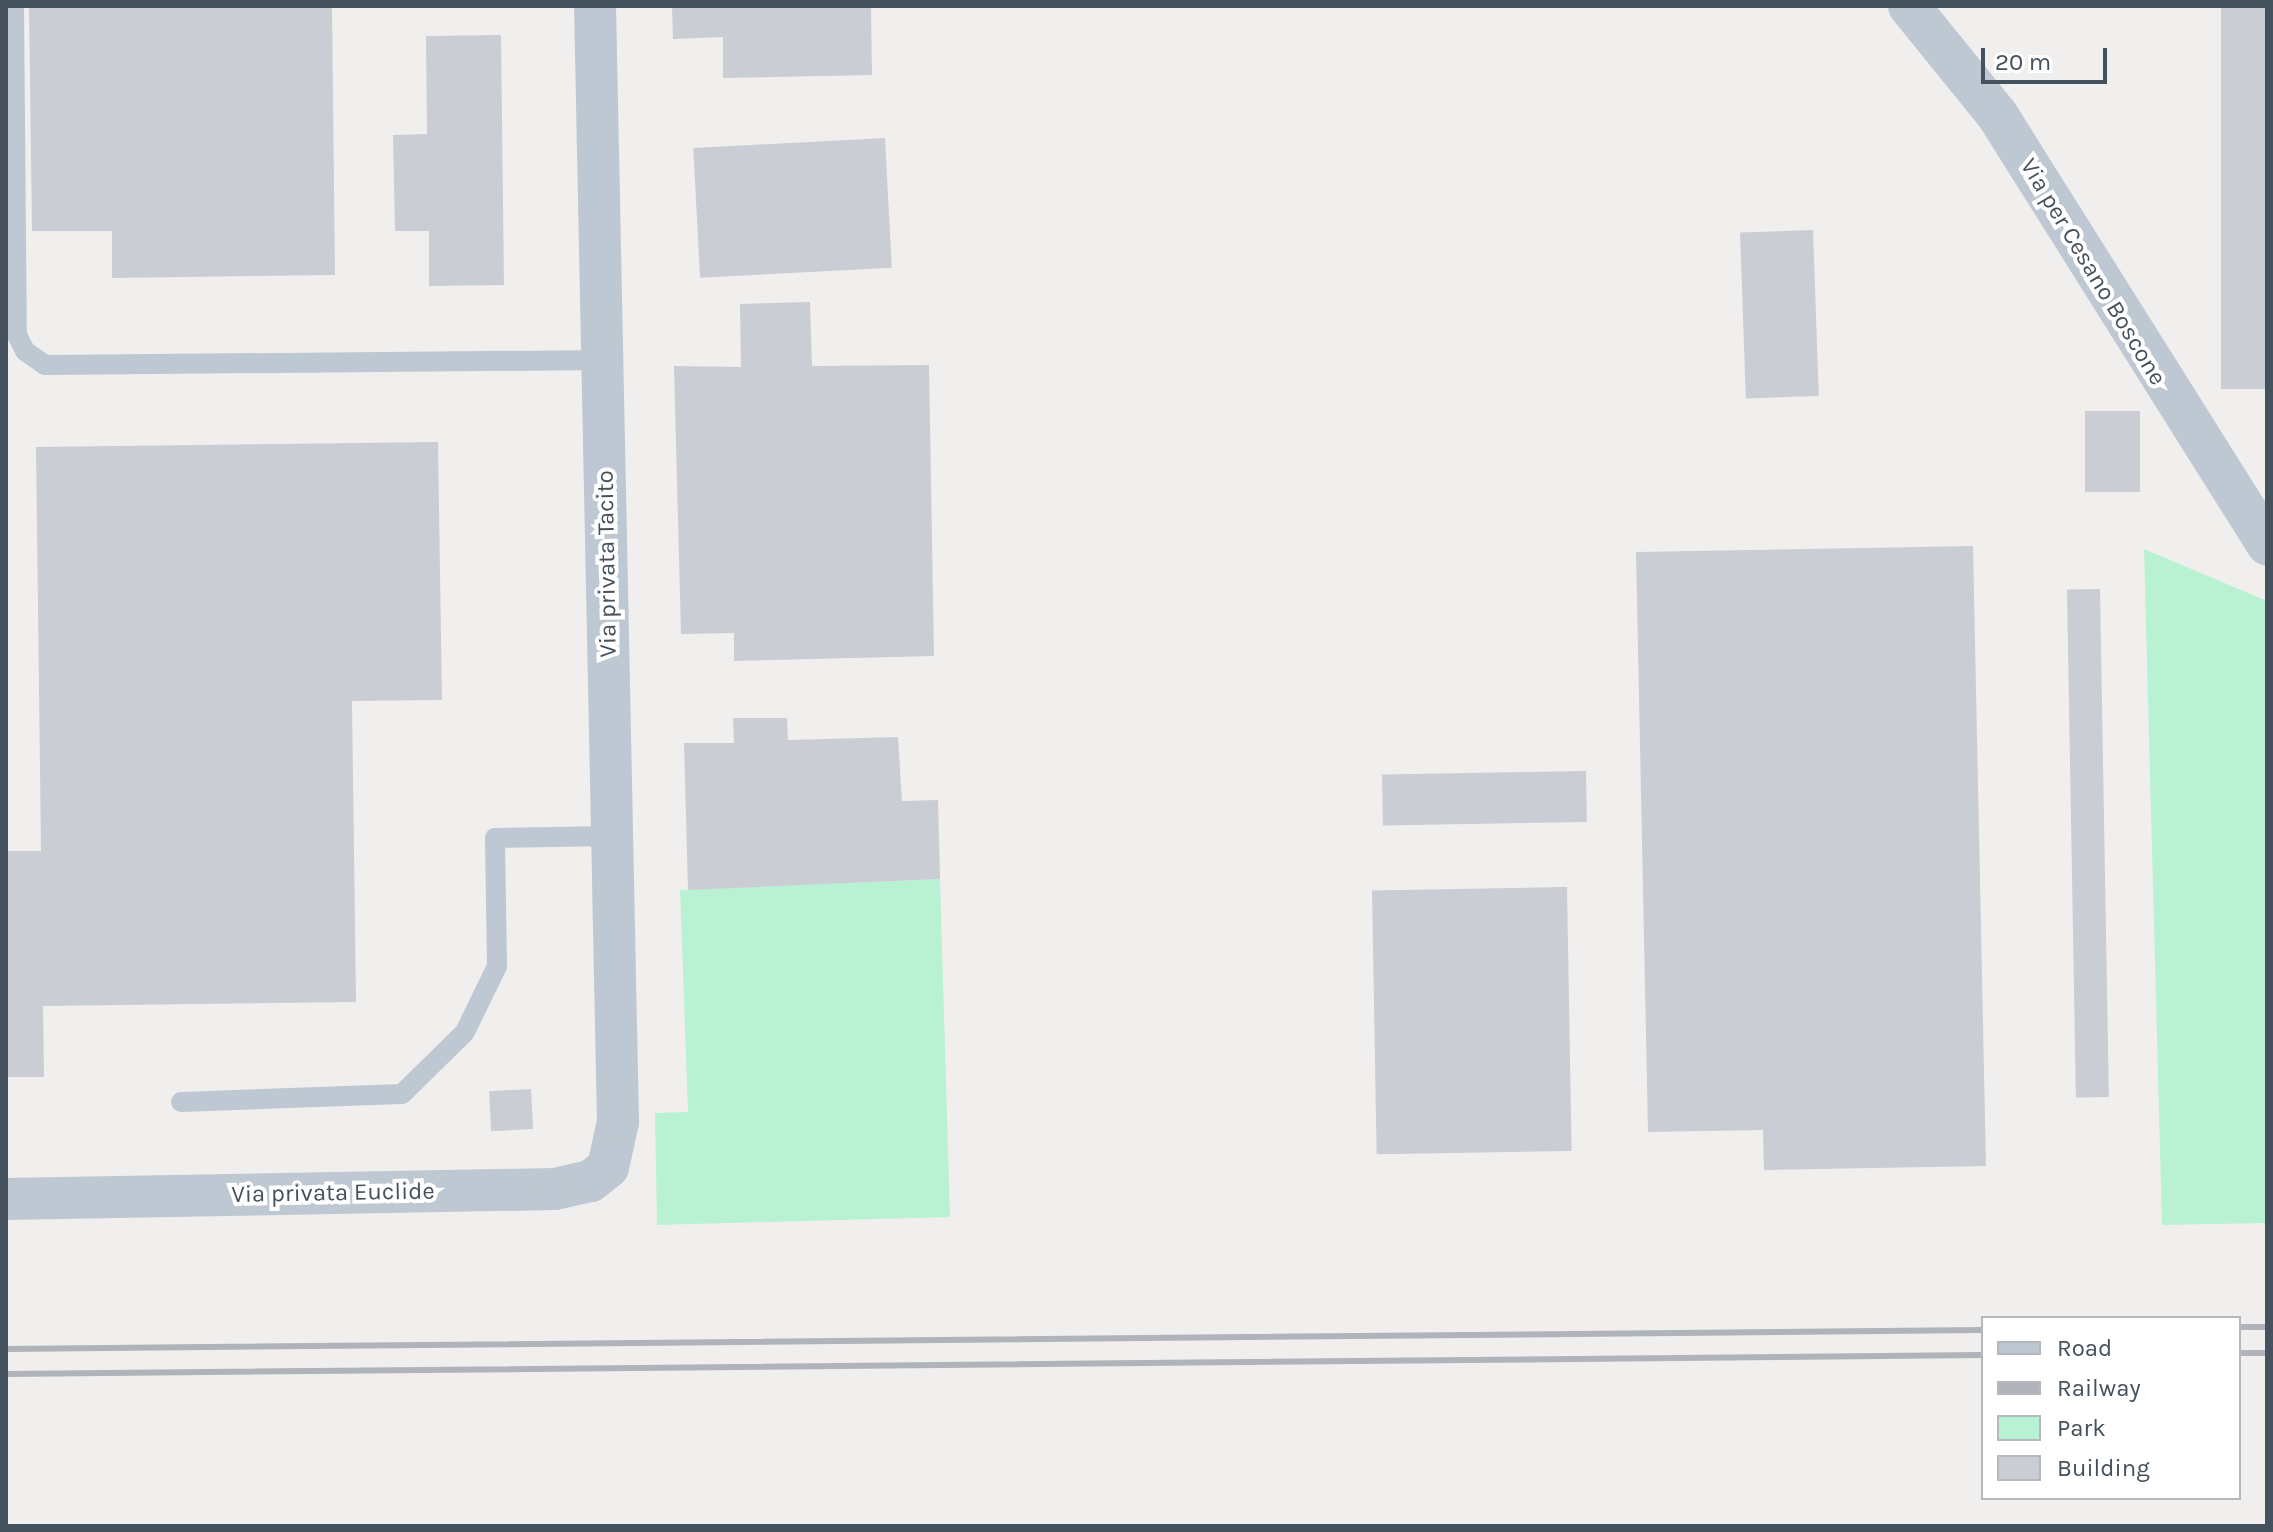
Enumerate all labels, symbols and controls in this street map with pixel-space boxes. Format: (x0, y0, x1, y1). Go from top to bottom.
scale bar (1985, 32, 2111, 82)
text: 20 m (1995, 48, 2051, 76)
street label: Via per Cesano Boscone (2014, 153, 2172, 391)
street label: Via privata Tacito (591, 470, 623, 658)
street label: Via privata Euclide (231, 1177, 435, 1209)
legend (1981, 1316, 2241, 1500)
text: Road (2057, 1334, 2112, 1362)
text: Railway (2057, 1374, 2141, 1402)
text: Park (2057, 1414, 2106, 1442)
text: Building (2057, 1454, 2150, 1482)

